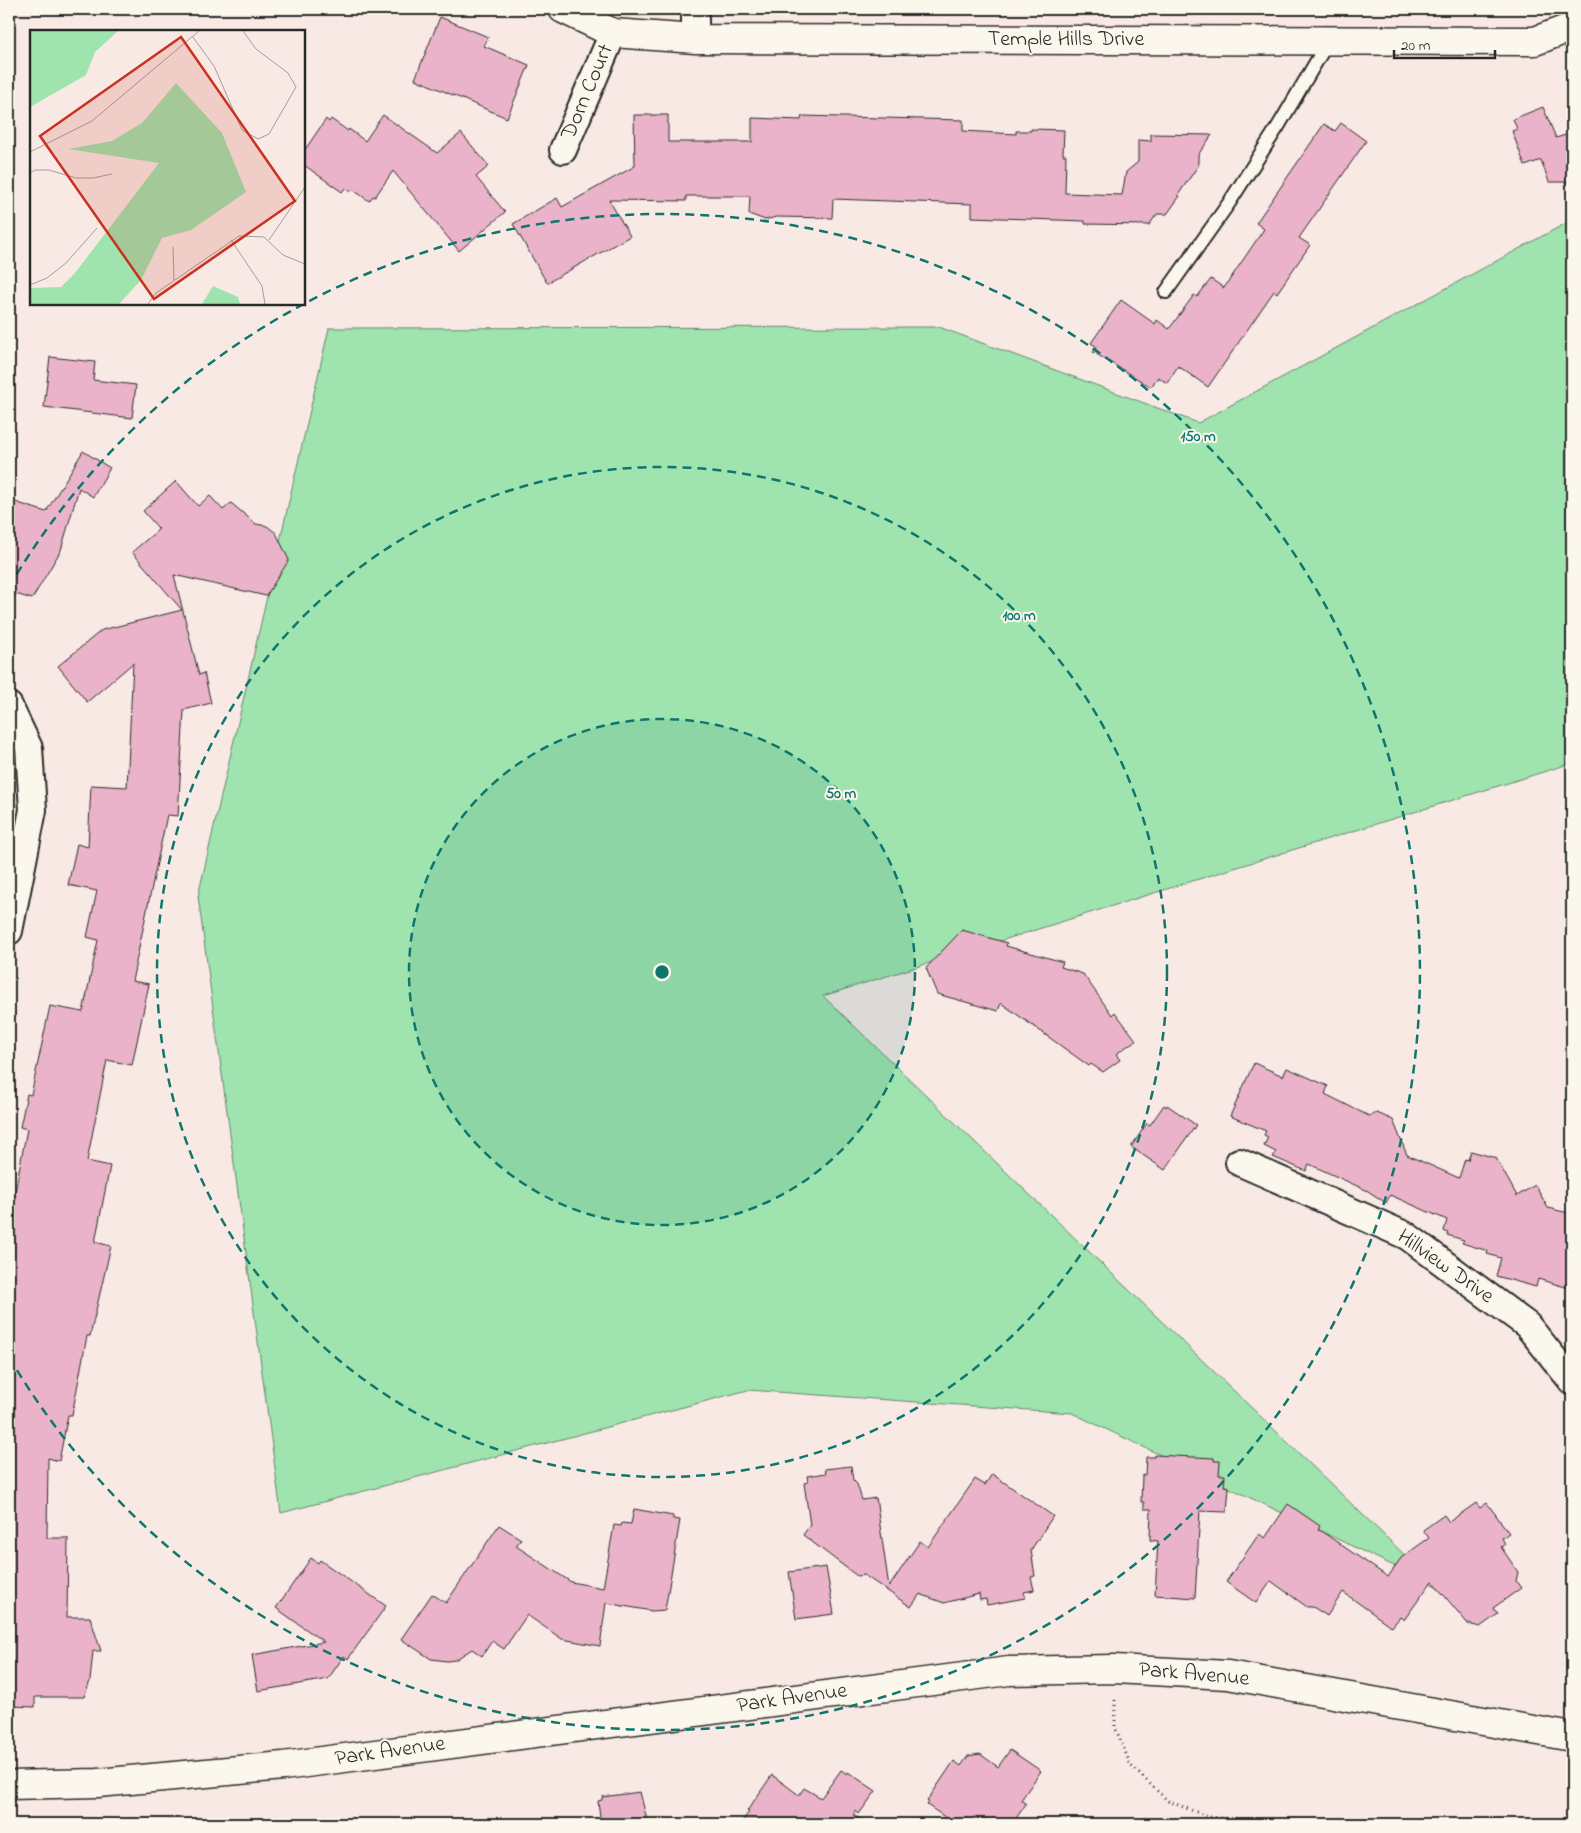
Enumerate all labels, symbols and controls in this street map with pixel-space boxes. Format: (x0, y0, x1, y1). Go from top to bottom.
street label: Temple Hills Drive (988, 24, 1144, 56)
scale bar (1394, 28, 1495, 60)
inset map (30, 30, 305, 305)
text: 20 m (1401, 35, 1431, 57)
street label: Dorn Court (553, 39, 623, 146)
text: 150 m (1180, 426, 1216, 448)
text: 100 m (1002, 605, 1036, 627)
text: 50 m (826, 783, 857, 805)
centre of rings (653, 963, 671, 981)
street label: Hillview Drive (1390, 1222, 1500, 1312)
street label: Park Avenue (1137, 1654, 1251, 1696)
street label: Park Avenue (735, 1675, 849, 1723)
street label: Park Avenue (333, 1728, 447, 1776)

